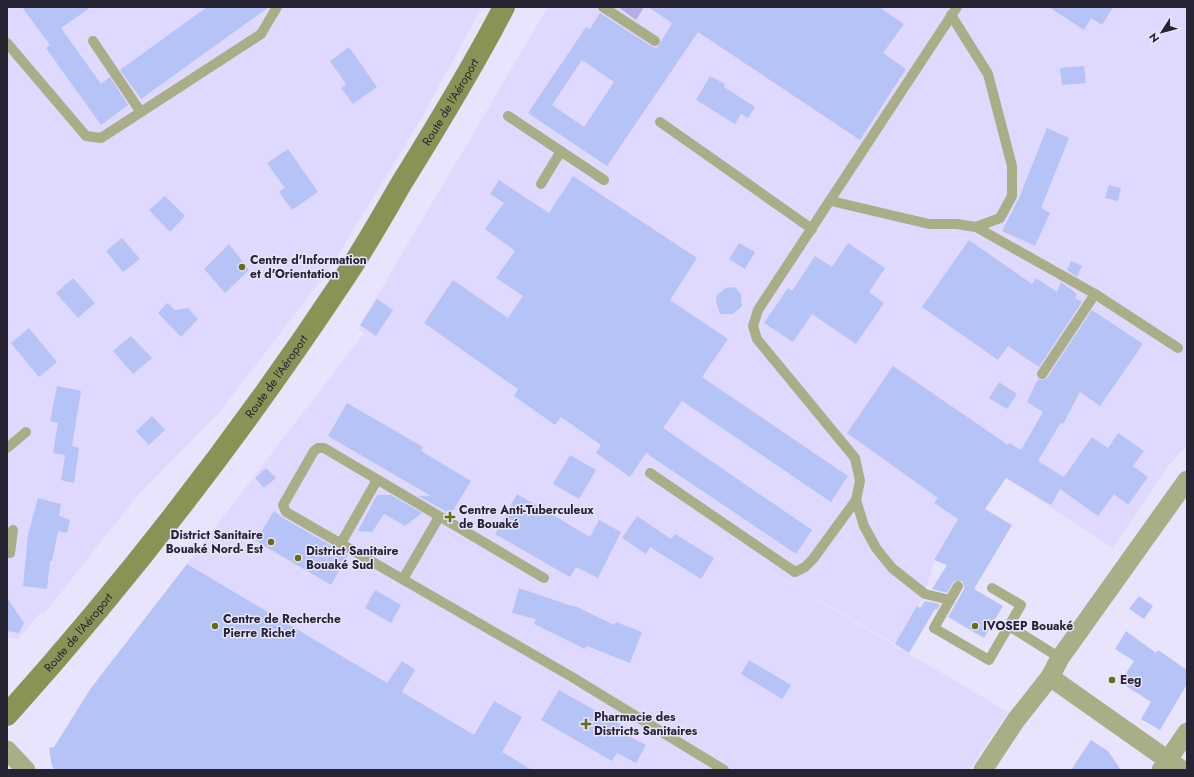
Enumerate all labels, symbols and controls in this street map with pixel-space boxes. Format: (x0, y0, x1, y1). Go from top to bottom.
north arrow (1142, 12, 1182, 52)
text: N (1145, 30, 1163, 46)
street label: Route de l'Aéroport (418, 55, 483, 149)
place label: Centre d'Information et d'Orientation (250, 251, 367, 283)
marker: Centre d'Information et d'Orientation (237, 262, 247, 272)
street label: Route de l'Aéroport (241, 331, 312, 422)
place label: Centre Anti-Tuberculeux de Bouaké (459, 501, 594, 533)
marker: Centre Anti-Tuberculeux de Bouaké (444, 511, 456, 523)
place label: District Sanitaire Bouaké Nord- Est (166, 526, 263, 558)
marker: District Sanitaire Bouaké Nord- Est (266, 537, 276, 547)
place label: District Sanitaire Bouaké Sud (306, 542, 399, 574)
marker: District Sanitaire Bouaké Sud (293, 553, 303, 563)
street label: Route de l'Aéroport (40, 589, 117, 676)
place label: Centre de Recherche Pierre Richet (223, 610, 341, 642)
place label: IVOSEP Bouaké (983, 617, 1073, 635)
marker: Centre de Recherche Pierre Richet (210, 621, 220, 631)
marker: IVOSEP Bouaké (970, 621, 980, 631)
place label: Eeg (1120, 671, 1141, 689)
marker: Eeg (1107, 675, 1117, 685)
place label: Pharmacie des Districts Sanitaires (594, 708, 698, 740)
marker: Pharmacie des Districts Sanitaires (581, 719, 591, 729)

